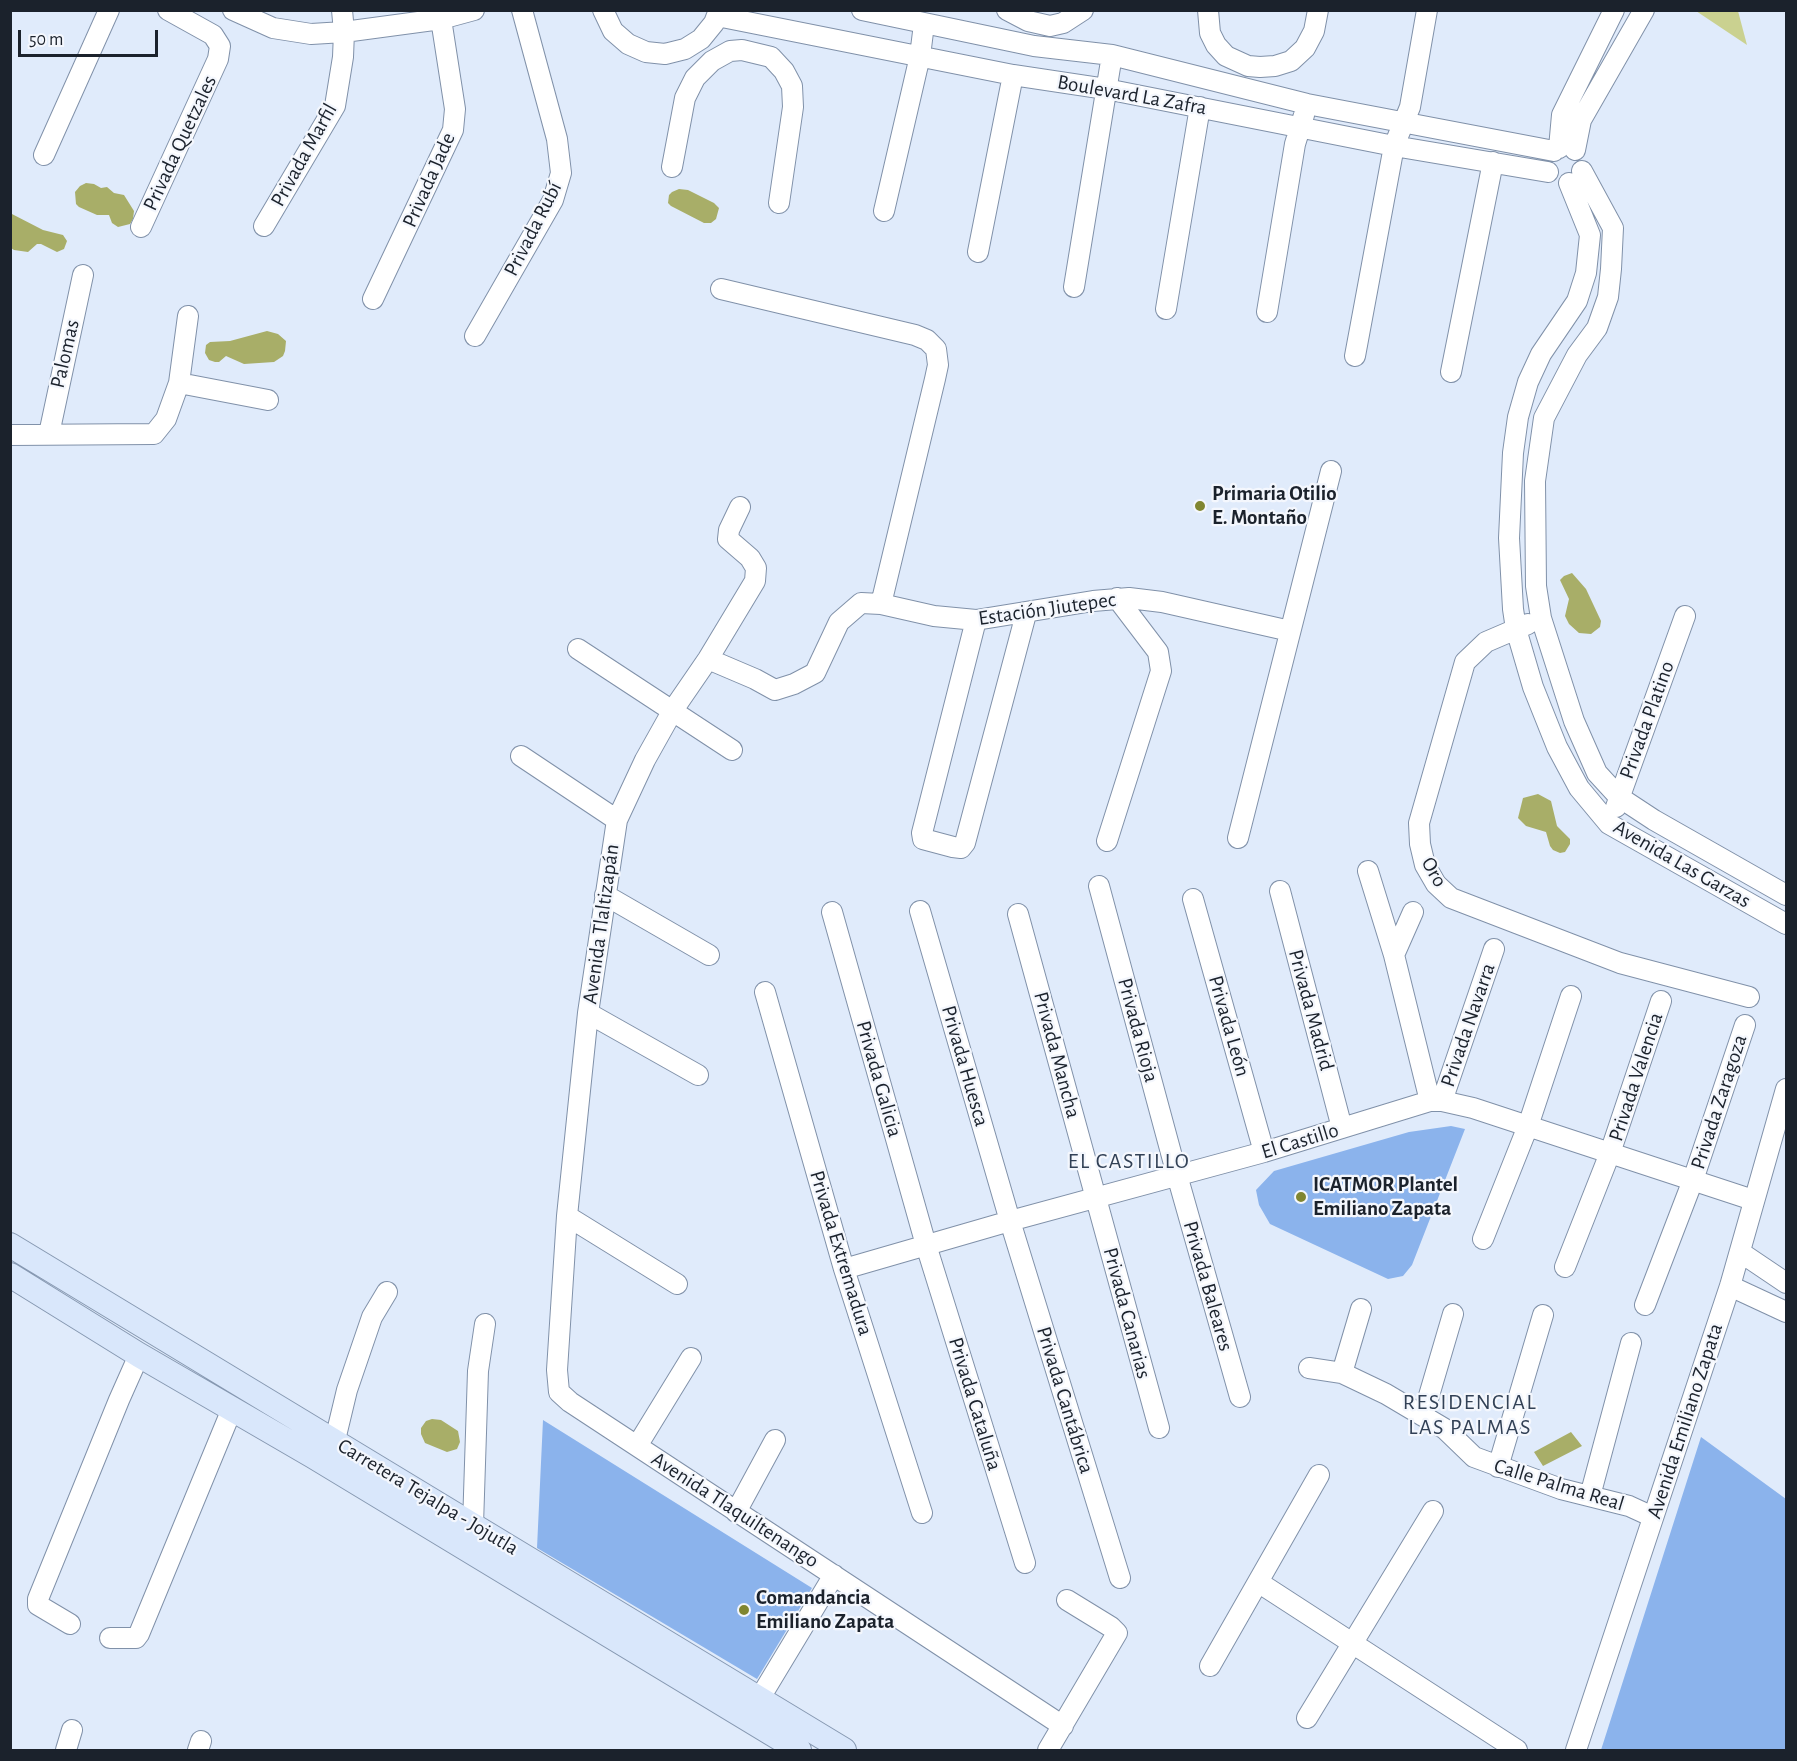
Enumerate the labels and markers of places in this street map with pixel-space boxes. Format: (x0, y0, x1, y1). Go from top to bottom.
place label: Primaria Otilio E. Montaño (1212, 481, 1337, 531)
marker: Primaria Otilio E. Montaño (1193, 499, 1207, 513)
place label: ICATMOR Plantel Emiliano Zapata (1313, 1172, 1458, 1222)
marker: ICATMOR Plantel Emiliano Zapata (1294, 1190, 1308, 1204)
place label: Comandancia Emiliano Zapata (756, 1585, 894, 1635)
marker: Comandancia Emiliano Zapata (737, 1603, 751, 1617)

